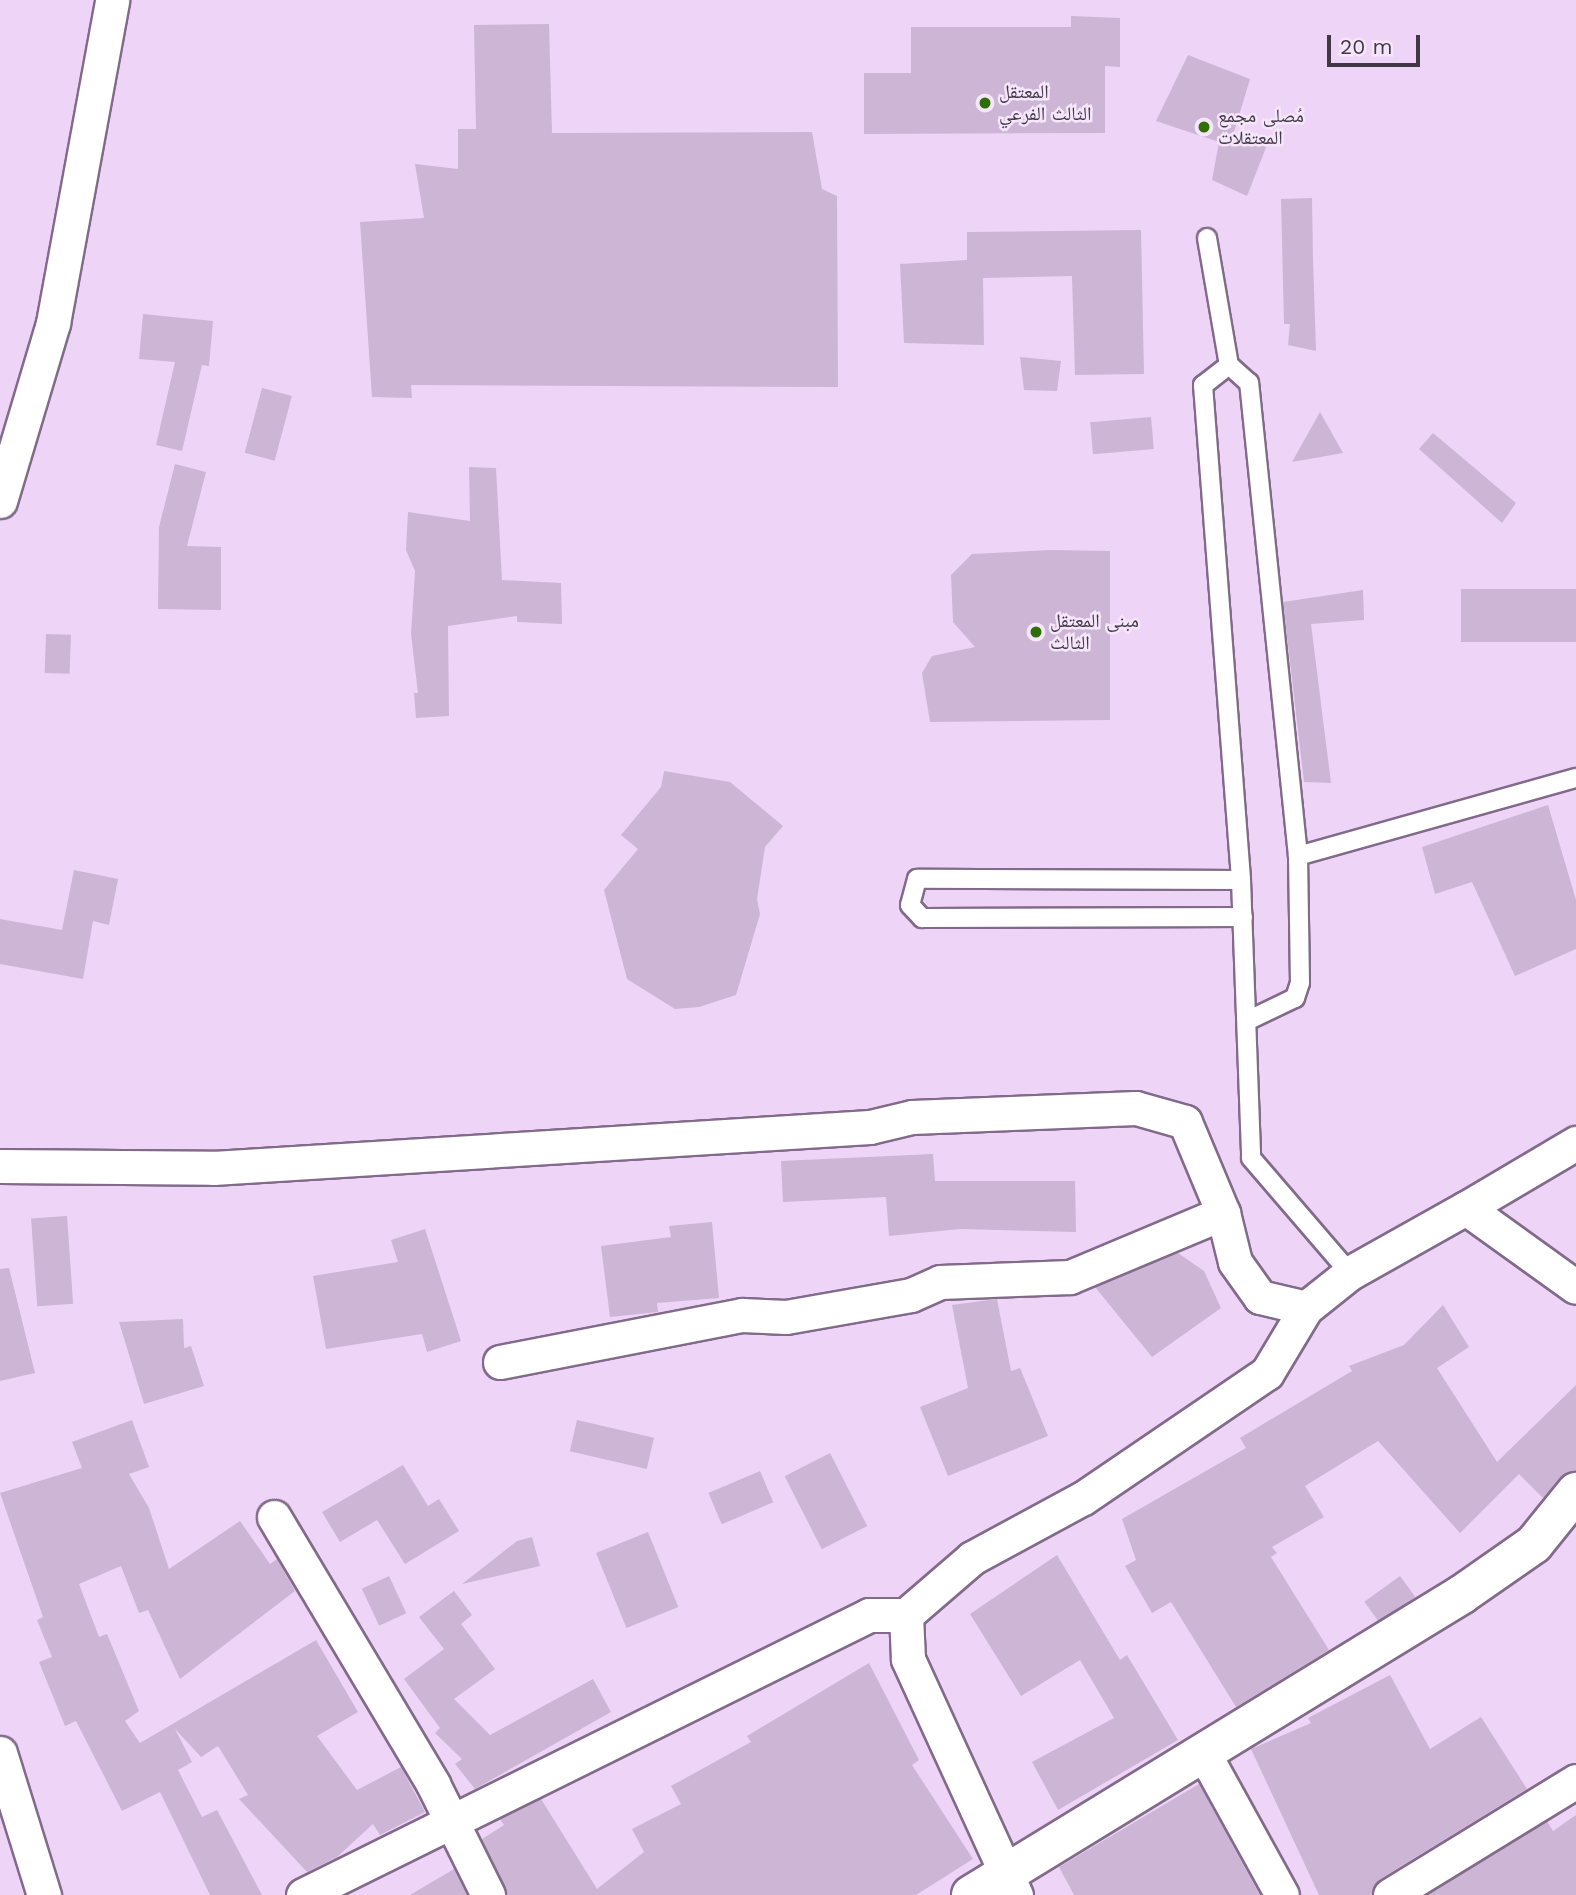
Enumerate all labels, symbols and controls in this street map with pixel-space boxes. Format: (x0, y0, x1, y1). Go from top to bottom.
scale bar (1331, 21, 1424, 65)
text: 20 m (1340, 34, 1392, 59)
place label: المعتقل الثالث الفرعي (999, 81, 1091, 125)
marker: المعتقل الثالث الفرعي (977, 95, 993, 111)
place label: مُصلى مجمع المعتقلات (1218, 105, 1304, 149)
marker: مُصلى مجمع المعتقلات (1196, 119, 1212, 135)
place label: مبنى المعتقل الثالث (1050, 610, 1139, 654)
marker: مبنى المعتقل الثالث (1028, 624, 1044, 640)

